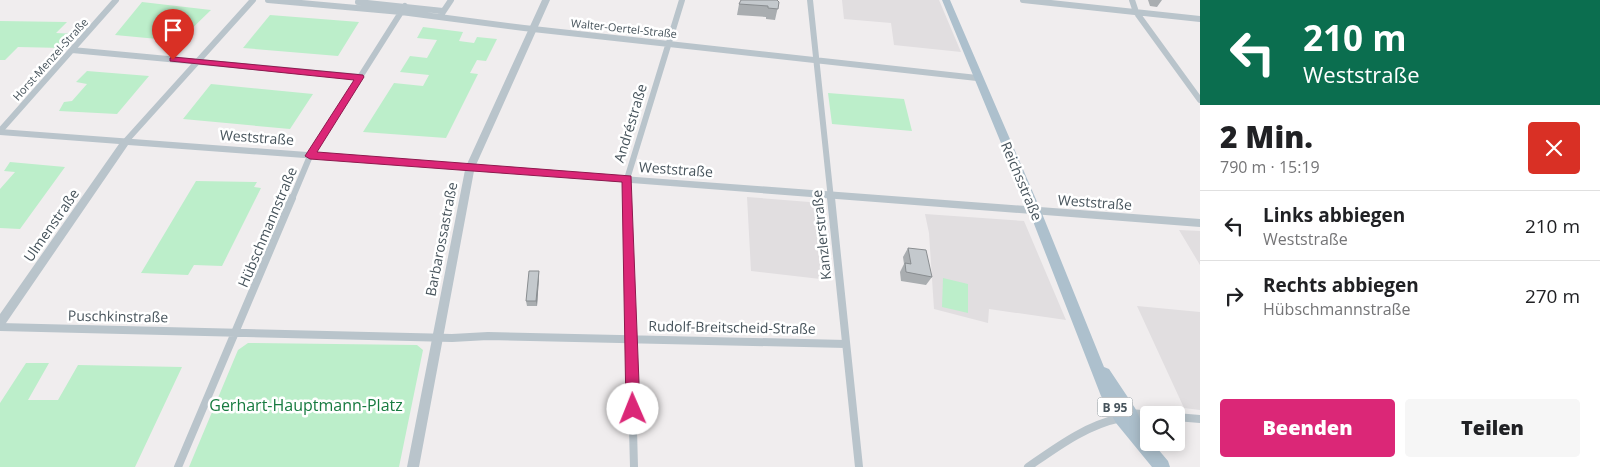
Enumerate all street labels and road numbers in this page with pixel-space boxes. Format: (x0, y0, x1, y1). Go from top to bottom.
street label: Horst-Menzel-Straße (9, 15, 91, 103)
street label: Walter-Oertel-Straße (570, 15, 678, 41)
street label: Andréstraße (609, 81, 651, 165)
street label: Weststraße (219, 125, 295, 149)
street label: Reichsstraße (997, 139, 1047, 223)
street label: Weststraße (638, 157, 714, 181)
street label: Hübschmannstraße (233, 164, 301, 290)
street label: Barbarossastraße (421, 180, 461, 298)
street label: Ulmenstraße (19, 185, 83, 265)
street label: Kanzlerstraße (807, 189, 835, 281)
street label: Weststraße (1057, 190, 1133, 214)
street label: Puschkinstraße (68, 306, 168, 326)
street label: Rudolf-Breitscheid-Straße (648, 316, 816, 338)
road number: B 95 (1098, 398, 1132, 417)

